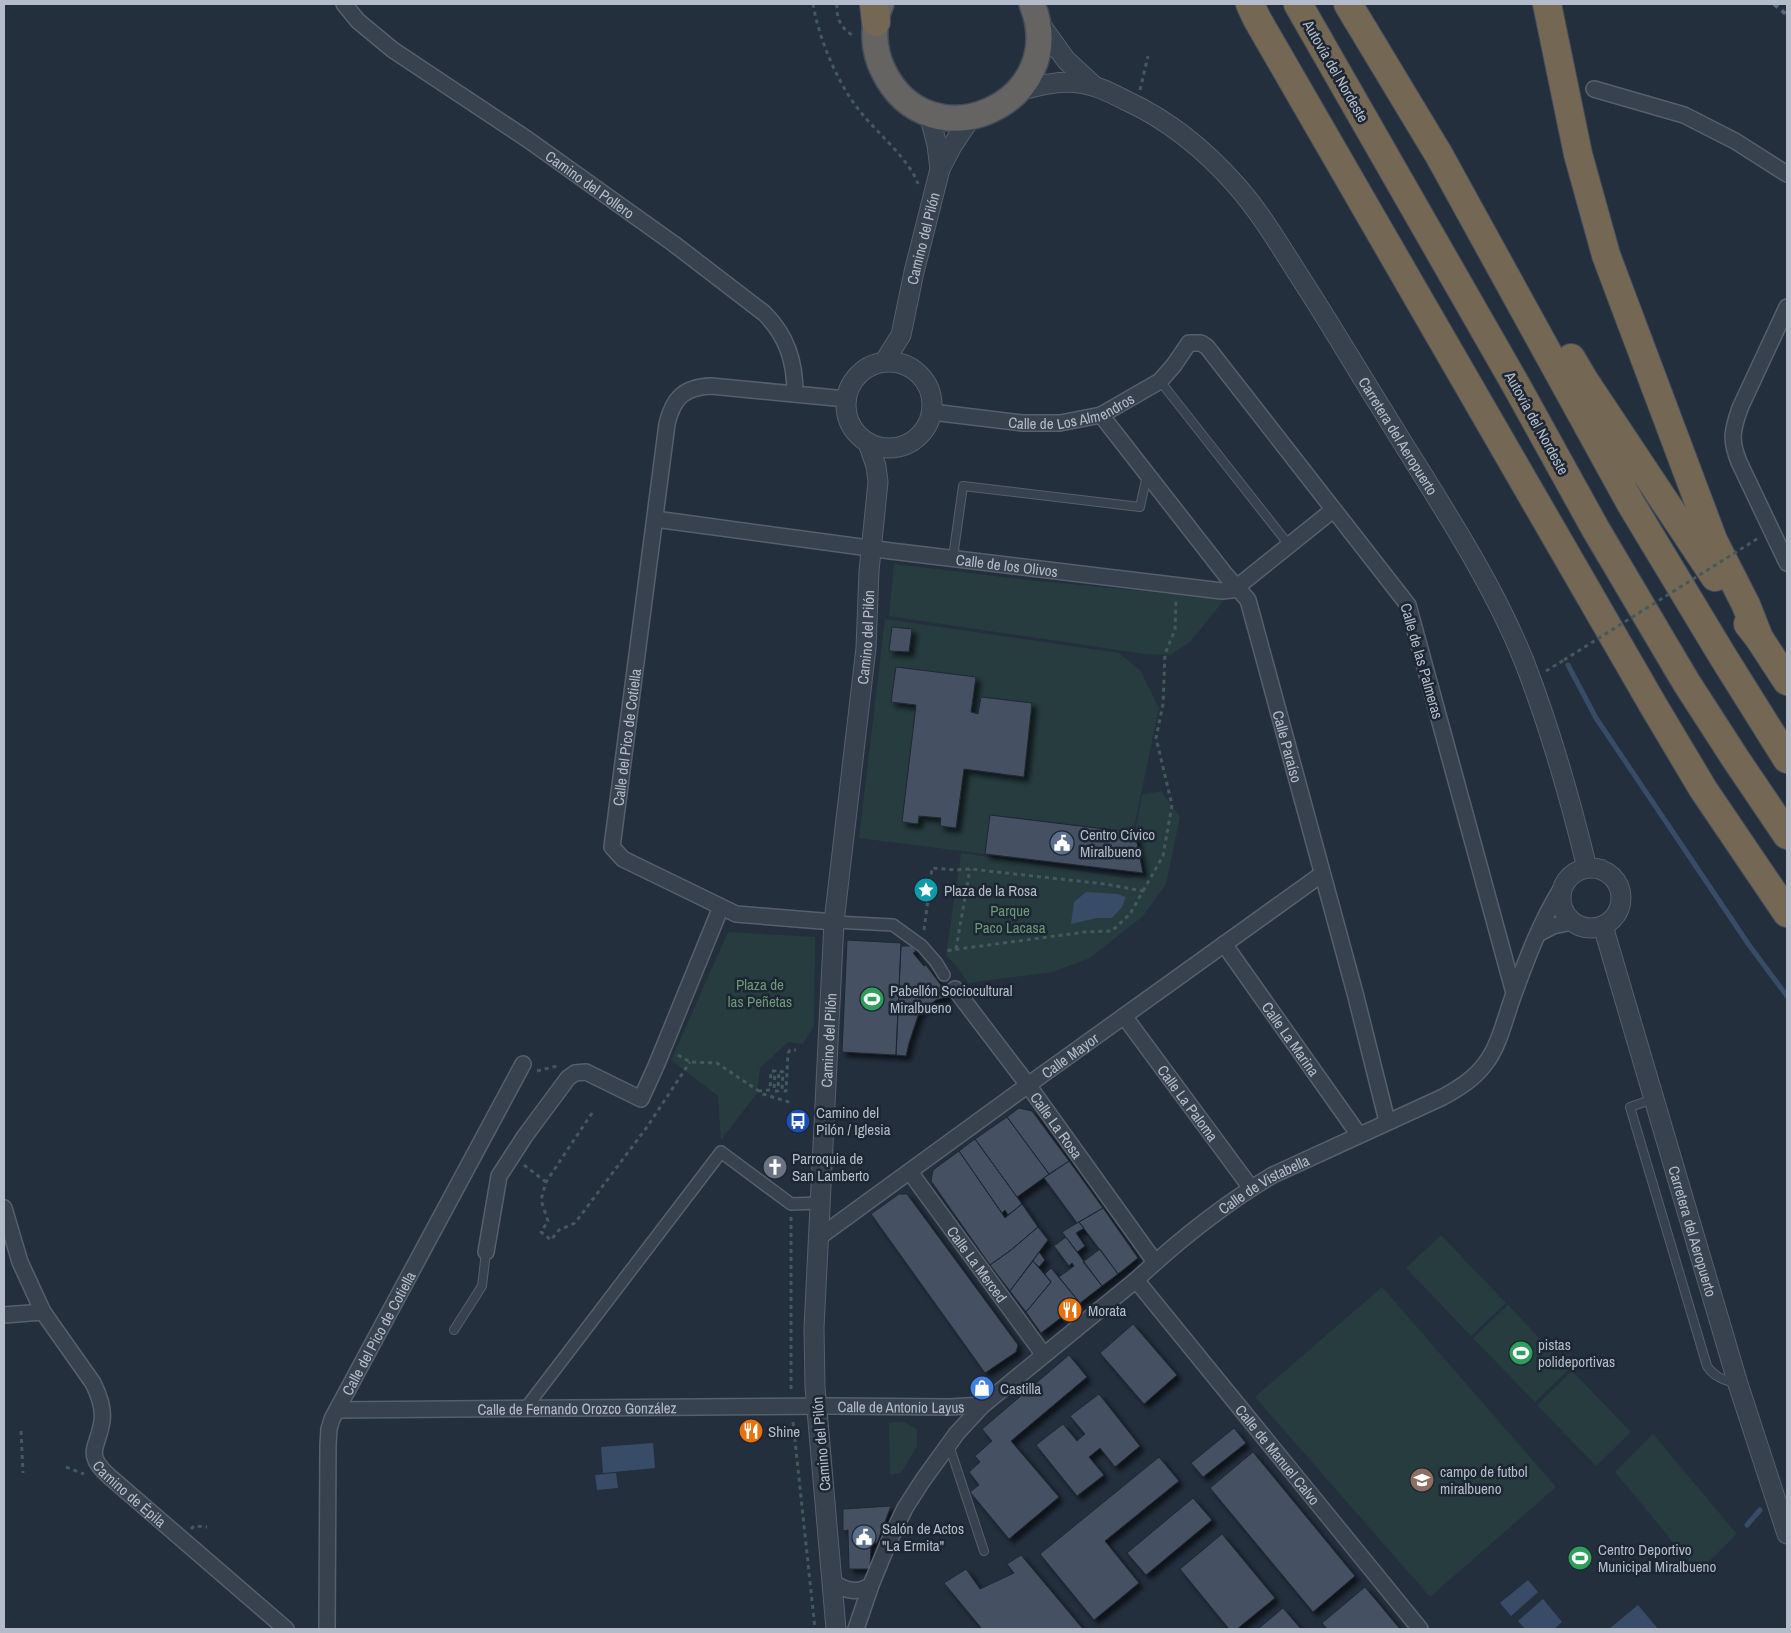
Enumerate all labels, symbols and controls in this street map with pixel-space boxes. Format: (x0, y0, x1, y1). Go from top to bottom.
street label: Autovía del Nordeste (1298, 15, 1374, 126)
street label: Camino del Pollero (541, 145, 639, 223)
street label: Camino del Pilón (901, 190, 944, 286)
street label: Autovía del Nordeste (1499, 367, 1574, 478)
street label: Carretera del Aeropuerto (1354, 373, 1443, 499)
street label: Calle de Los Almendros (1007, 388, 1138, 434)
street label: Calle de los Olivos (955, 548, 1059, 582)
street label: Camino del Pilón (851, 590, 879, 685)
street label: Calle de las Palmeras (1395, 601, 1449, 721)
street label: Calle del Pico de Cotiella (607, 667, 646, 807)
street label: Calle Paraíso (1268, 708, 1308, 785)
place label: Centro Cívico Miralbueno (1080, 824, 1155, 862)
public building icon: Centro Cívico Miralbueno (1049, 830, 1075, 856)
place icon: Plaza de la Rosa (913, 877, 939, 903)
place label: Plaza de la Rosa (944, 880, 1037, 901)
park label: Parque Paco Lacasa (974, 900, 1046, 938)
park label: Plaza de las Peñetas (728, 974, 792, 1012)
place label: Pabellón Sociocultural Miralbueno (890, 980, 1012, 1018)
sports icon: Pabellón Sociocultural Miralbueno (859, 986, 885, 1012)
street label: Camino del Pilón (815, 993, 841, 1088)
street label: Calle La Marina (1257, 997, 1325, 1080)
street label: Calle Mayor (1037, 1027, 1102, 1083)
street label: Calle La Paloma (1153, 1060, 1224, 1146)
street label: Calle La Rosa (1026, 1088, 1088, 1163)
place label: Camino del Pilón / Iglesia (816, 1102, 891, 1140)
bus stop icon: Camino del Pilón / Iglesia (785, 1108, 811, 1134)
place label: Parroquia de San Lamberto (792, 1148, 869, 1186)
street label: Calle de Vistabella (1214, 1149, 1313, 1219)
church icon: Parroquia de San Lamberto (762, 1154, 788, 1180)
street label: Carretera del Aeropuerto (1664, 1163, 1722, 1299)
street label: Calle La Merced (942, 1222, 1012, 1306)
street label: Calle del Pico de Cotiella (336, 1267, 420, 1399)
restaurant icon: Morata (1057, 1297, 1083, 1323)
place label: Morata (1088, 1300, 1126, 1321)
place label: pistas polideportivas (1538, 1334, 1615, 1372)
sports icon: pistas polideportivas (1508, 1340, 1534, 1366)
shop icon: Castilla (969, 1375, 995, 1401)
place label: Castilla (1000, 1378, 1041, 1399)
street label: Camino del Pilón (806, 1396, 836, 1492)
street label: Calle de Antonio Layus (838, 1396, 965, 1418)
street label: Calle de Fernando Orozco González (477, 1397, 677, 1419)
street label: Calle de Manuel Calvo (1231, 1400, 1325, 1509)
restaurant icon: Shine (738, 1418, 764, 1444)
place label: Shine (768, 1421, 800, 1442)
street label: Camino de Épila (88, 1456, 171, 1532)
place label: campo de futbol miralbueno (1440, 1461, 1528, 1499)
school or university icon: campo de futbol miralbueno (1409, 1467, 1435, 1493)
place label: Salón de Actos "La Ermita" (882, 1518, 964, 1556)
public building icon: Salón de Actos "La Ermita" (851, 1524, 877, 1550)
place label: Centro Deportivo Municipal Miralbueno (1598, 1539, 1716, 1577)
sports icon: Centro Deportivo Municipal Miralbueno (1567, 1545, 1593, 1571)

